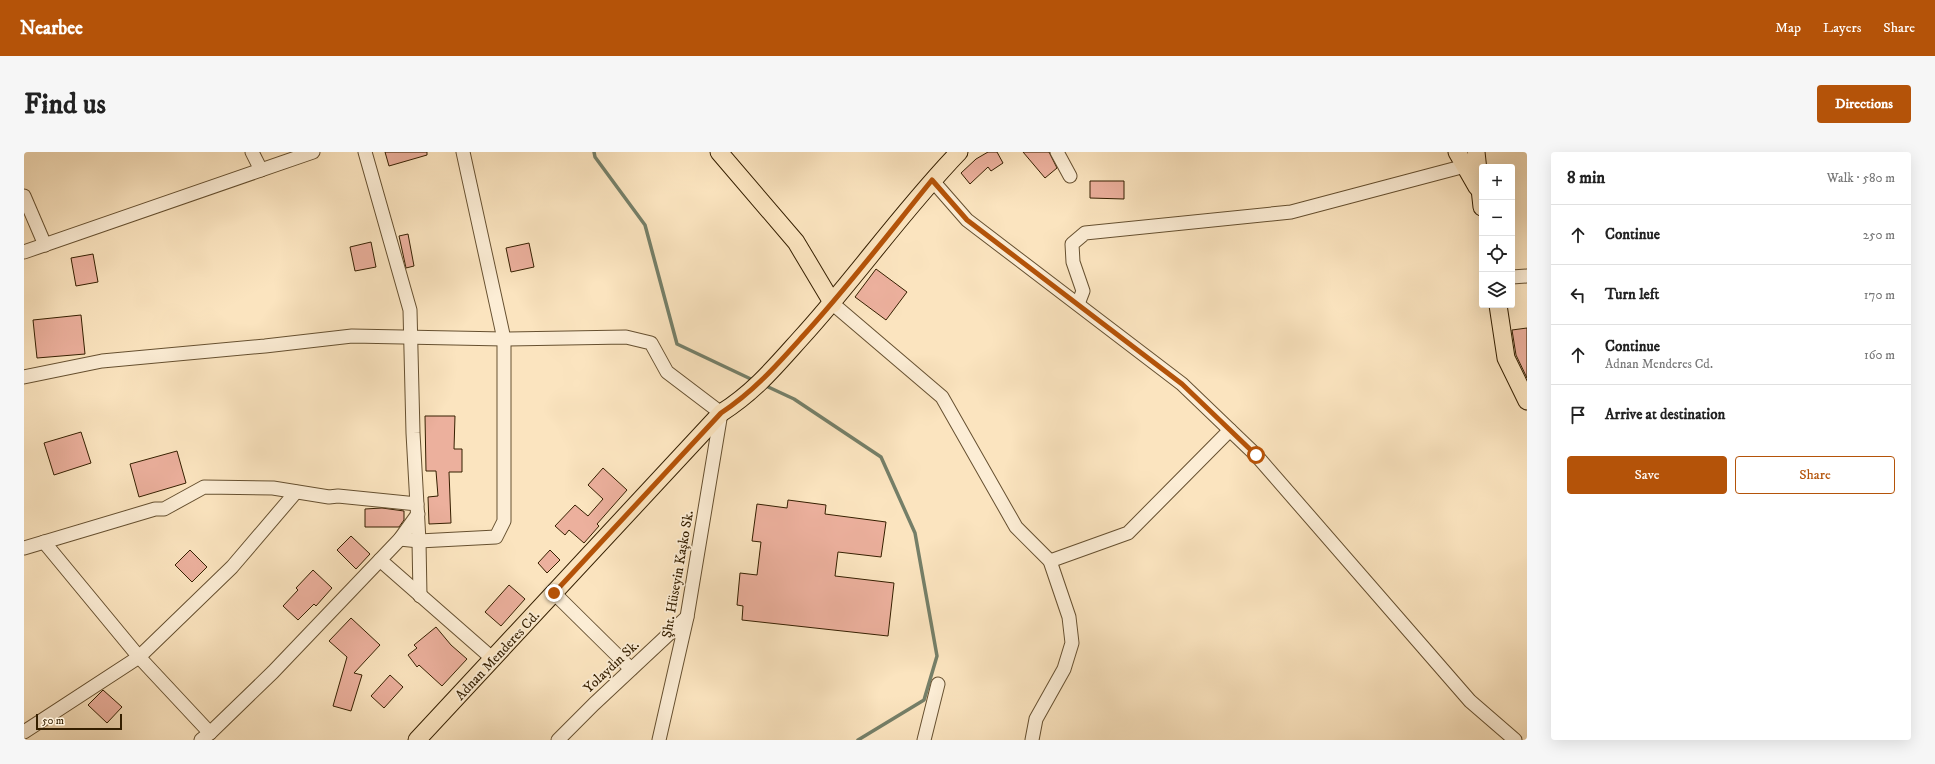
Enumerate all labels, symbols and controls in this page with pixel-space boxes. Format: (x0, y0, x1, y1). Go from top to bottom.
text: Nearbee (20, 17, 83, 40)
text: Map (1775, 19, 1801, 37)
text: Layers (1823, 19, 1861, 37)
text: Share (1883, 19, 1915, 37)
button: Directions (1817, 85, 1911, 123)
text: Find us (24, 87, 106, 122)
map controls (1479, 164, 1515, 308)
button: + (1479, 164, 1515, 200)
text: 8 min (1567, 167, 1605, 189)
text: Walk · 580 m (1827, 170, 1895, 186)
button: − (1479, 200, 1515, 236)
icon: ahead (1567, 224, 1589, 246)
text: Continue (1605, 225, 1660, 244)
text: 250 m (1863, 227, 1895, 243)
button: locate (1479, 236, 1515, 272)
button: layers (1479, 272, 1515, 308)
icon: left (1567, 284, 1589, 306)
text: Turn left (1605, 285, 1659, 304)
text: 170 m (1864, 287, 1895, 303)
text: Continue (1605, 337, 1660, 356)
icon: ahead (1567, 344, 1589, 366)
text: 160 m (1864, 347, 1895, 363)
text: Adnan Menderes Cd. (1605, 356, 1713, 372)
icon: arrive (1567, 404, 1589, 426)
text: Arrive at destination (1605, 405, 1725, 424)
route start (1247, 446, 1265, 464)
button: Save (1567, 456, 1727, 494)
button: Share (1735, 456, 1895, 494)
street label: Şht. Hüseyin Kaşko Sk. (658, 509, 698, 639)
route end (545, 584, 563, 602)
street label: Adnan Menderes Cd. (451, 607, 544, 704)
street label: Yolaydın Sk. (580, 636, 643, 697)
scale bar (36, 712, 122, 731)
text: 50 m (42, 714, 64, 728)

